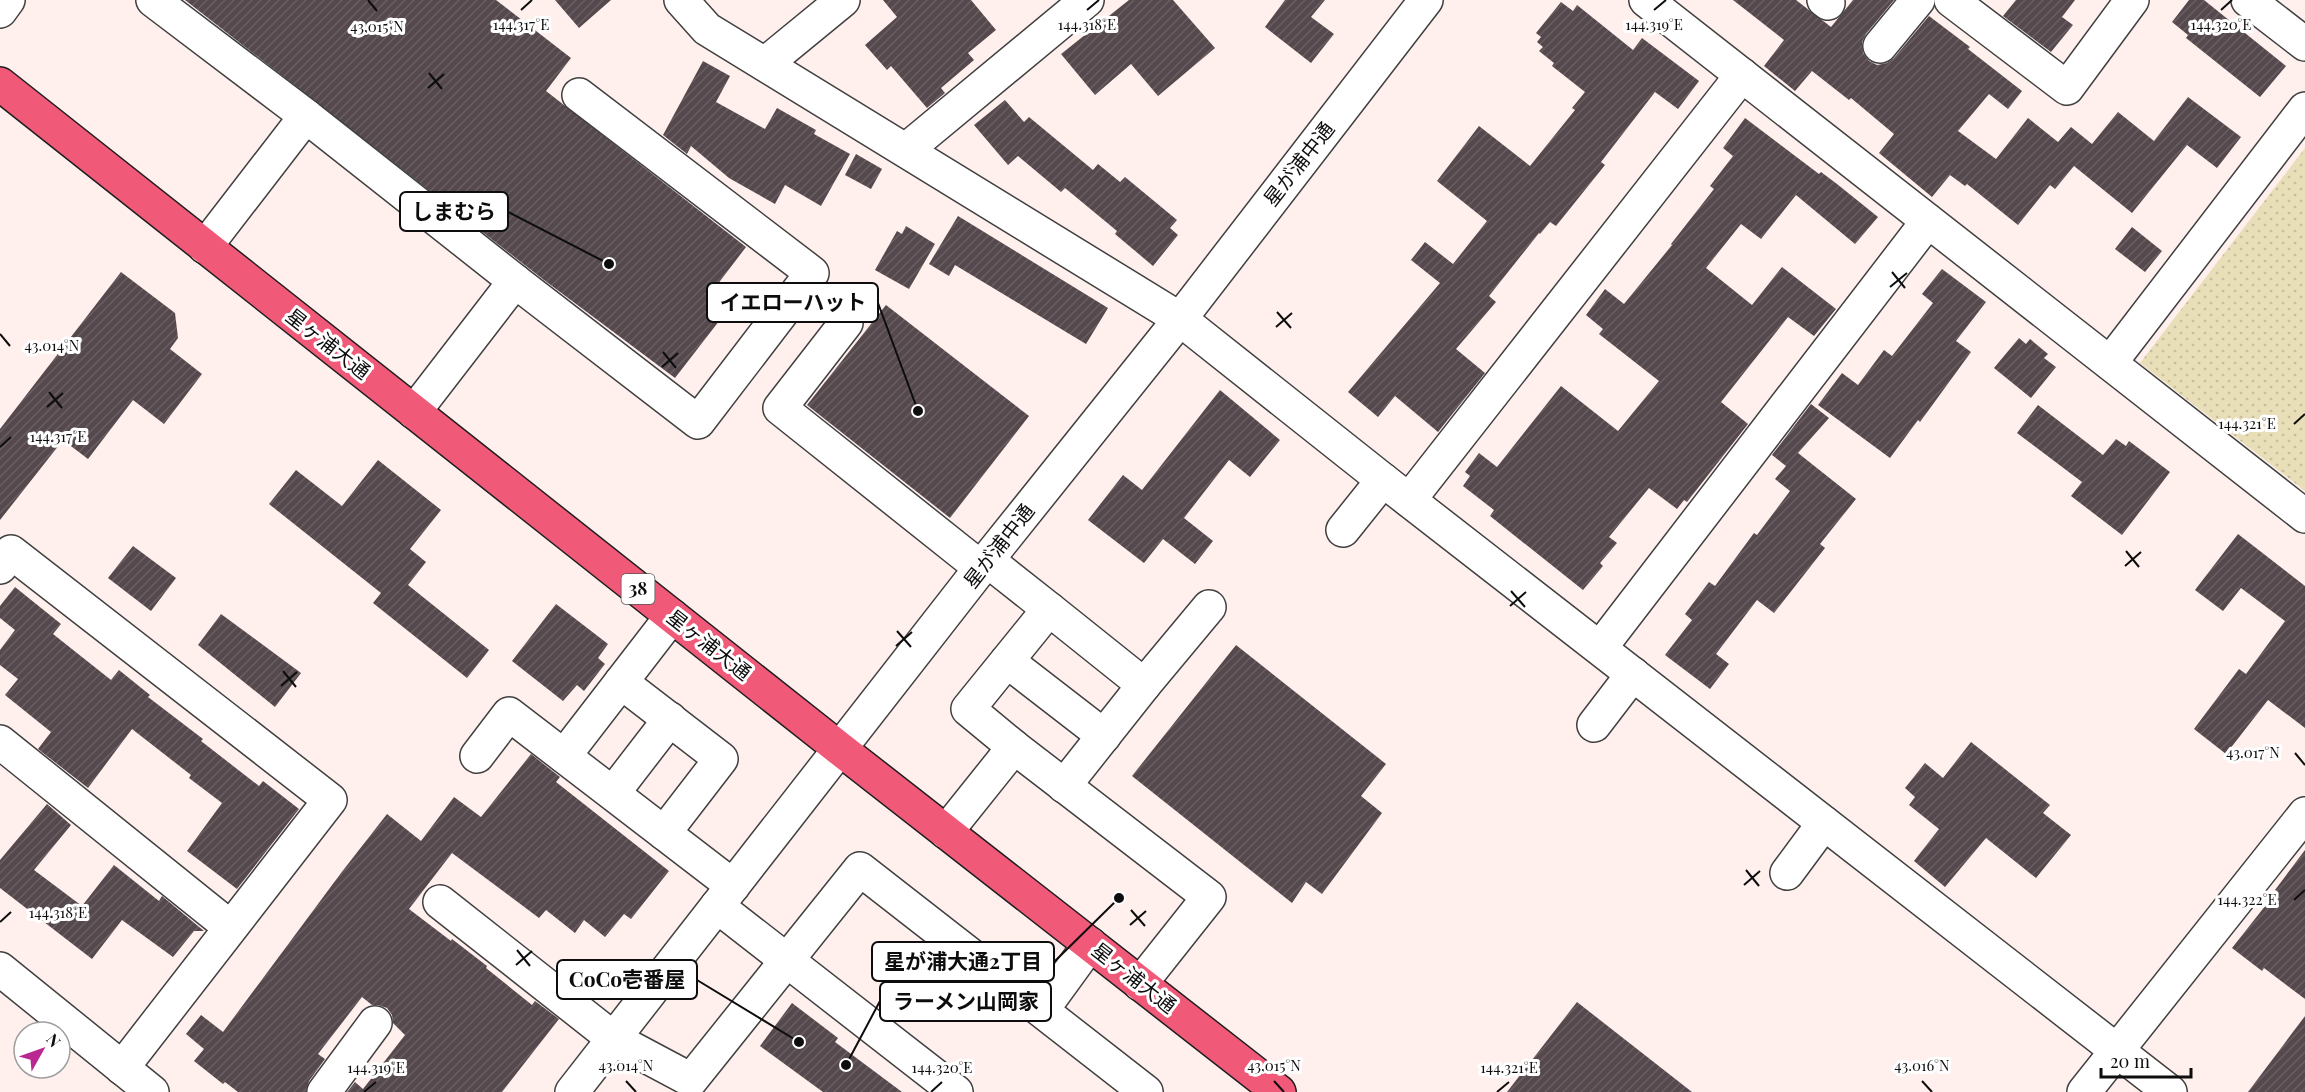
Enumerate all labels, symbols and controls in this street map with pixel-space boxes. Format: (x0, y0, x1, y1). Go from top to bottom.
text: 144.317°E (493, 14, 549, 34)
text: 144.318°E (1058, 14, 1116, 34)
text: 144.319°E (1625, 14, 1683, 34)
text: 144.320°E (2191, 14, 2251, 34)
text: 43.015°N (350, 16, 404, 36)
street label: 星が浦中通 (1256, 115, 1339, 211)
callout: しまむら (400, 192, 508, 231)
text: しまむら (412, 196, 496, 224)
callout: イエローハット (707, 283, 878, 322)
text: イエローハット (720, 287, 866, 315)
street label: 星ヶ浦大通 (281, 301, 377, 384)
text: 43.014°N (25, 335, 80, 355)
text: 144.321°E (2218, 413, 2276, 433)
text: 144.317°E (30, 426, 86, 446)
street label: 星が浦中通 (956, 497, 1039, 593)
road number: 38 (622, 574, 654, 604)
street label: 星ヶ浦大通 (662, 602, 758, 685)
text: 43.017°N (2226, 742, 2280, 762)
text: 144.322°E (2217, 889, 2277, 909)
text: 144.318°E (29, 902, 87, 922)
street label: 星ヶ浦大通 (1087, 935, 1183, 1018)
callout: 星が浦大通2丁目 (872, 942, 1054, 981)
text: 星が浦大通2丁目 (884, 946, 1042, 974)
callout: CoCo壱番屋 (557, 960, 697, 999)
text: CoCo壱番屋 (569, 964, 685, 992)
callout: ラーメン山岡家 (880, 982, 1051, 1021)
text: ラーメン山岡家 (893, 986, 1039, 1014)
north arrow (12, 1020, 72, 1080)
text: N (42, 1029, 66, 1052)
scale bar (2101, 1041, 2191, 1079)
text: 20 m (2110, 1049, 2150, 1073)
text: 43.014°N (599, 1055, 654, 1075)
text: 43.015°N (1247, 1055, 1301, 1075)
text: 43.016°N (1894, 1055, 1950, 1075)
text: 144.319°E (347, 1057, 405, 1077)
text: 144.320°E (912, 1057, 972, 1077)
text: 144.321°E (1480, 1057, 1538, 1077)

